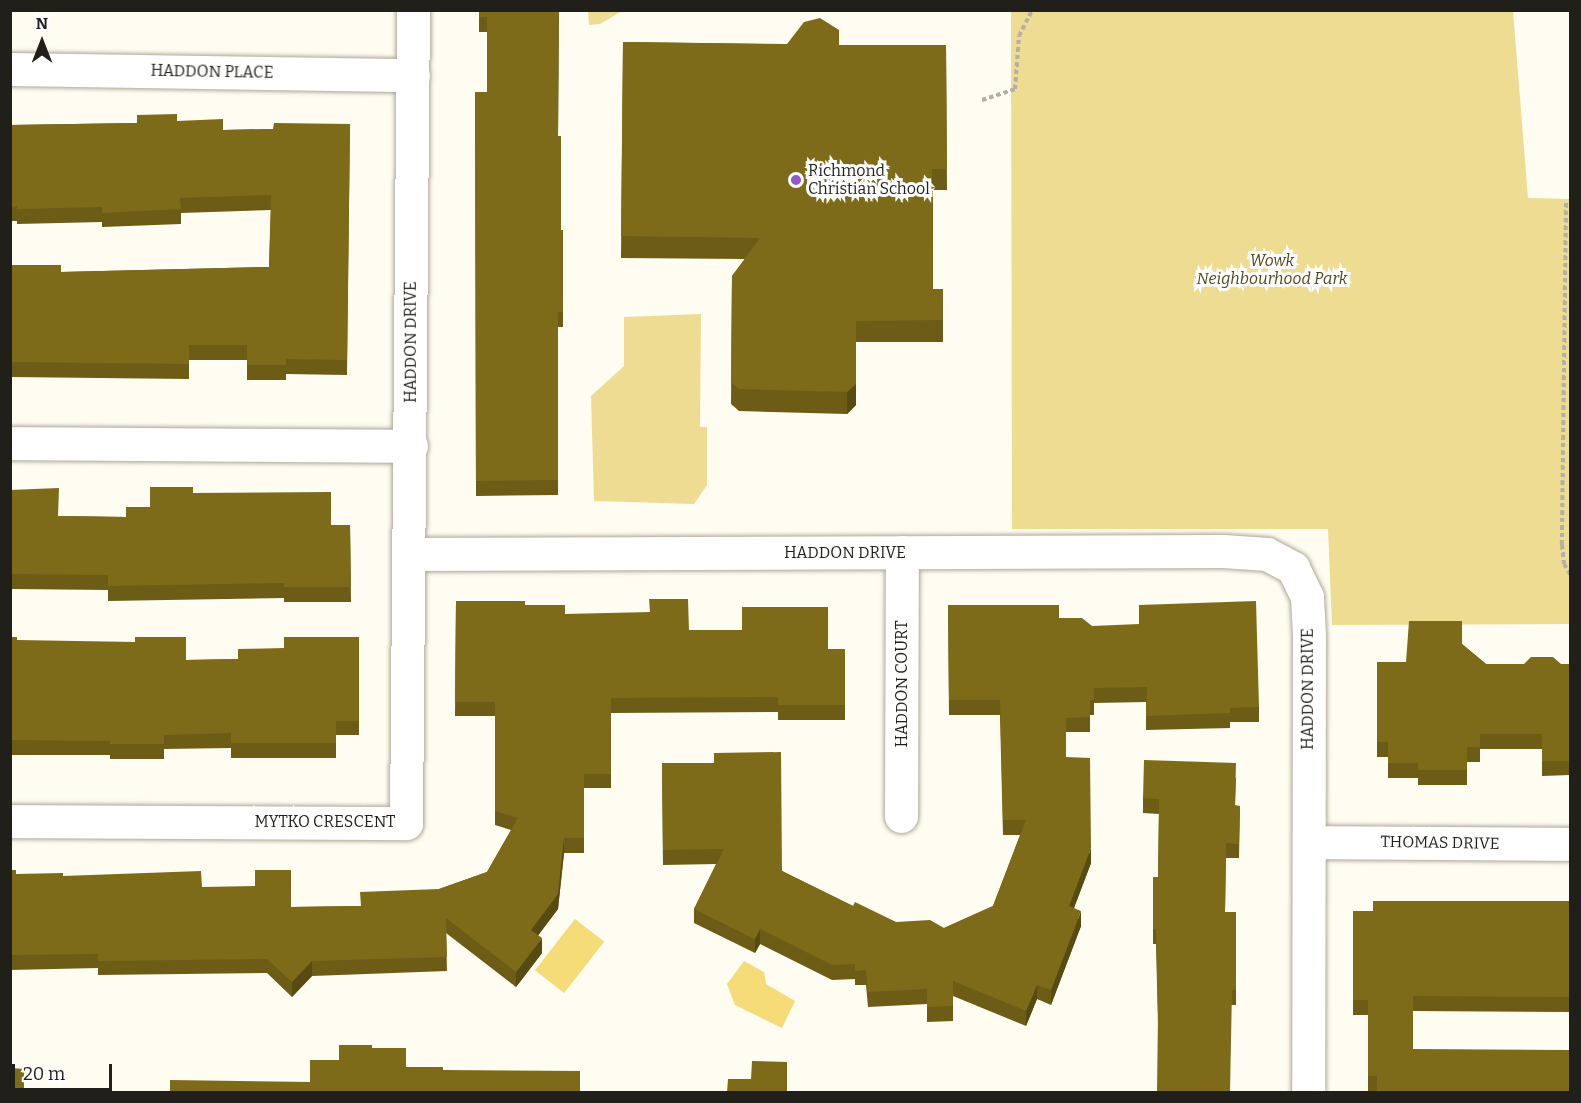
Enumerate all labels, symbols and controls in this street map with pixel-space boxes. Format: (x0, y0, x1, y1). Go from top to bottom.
north arrow (12, 12, 72, 72)
text: N (36, 14, 48, 33)
street label: HADDON PLACE (150, 61, 274, 83)
place label: Richmond Christian School (808, 161, 930, 199)
marker: Richmond Christian School (789, 173, 803, 187)
park label: Wowk Neighbourhood Park (1197, 251, 1347, 289)
street label: HADDON DRIVE (401, 281, 421, 403)
street label: HADDON DRIVE (784, 543, 906, 563)
street label: HADDON COURT (892, 620, 912, 748)
street label: HADDON DRIVE (1298, 628, 1318, 750)
street label: MYTKO CRESCENT (255, 812, 395, 832)
street label: THOMAS DRIVE (1380, 832, 1500, 854)
scale bar (15, 1052, 116, 1090)
text: 20 m (23, 1063, 65, 1085)

